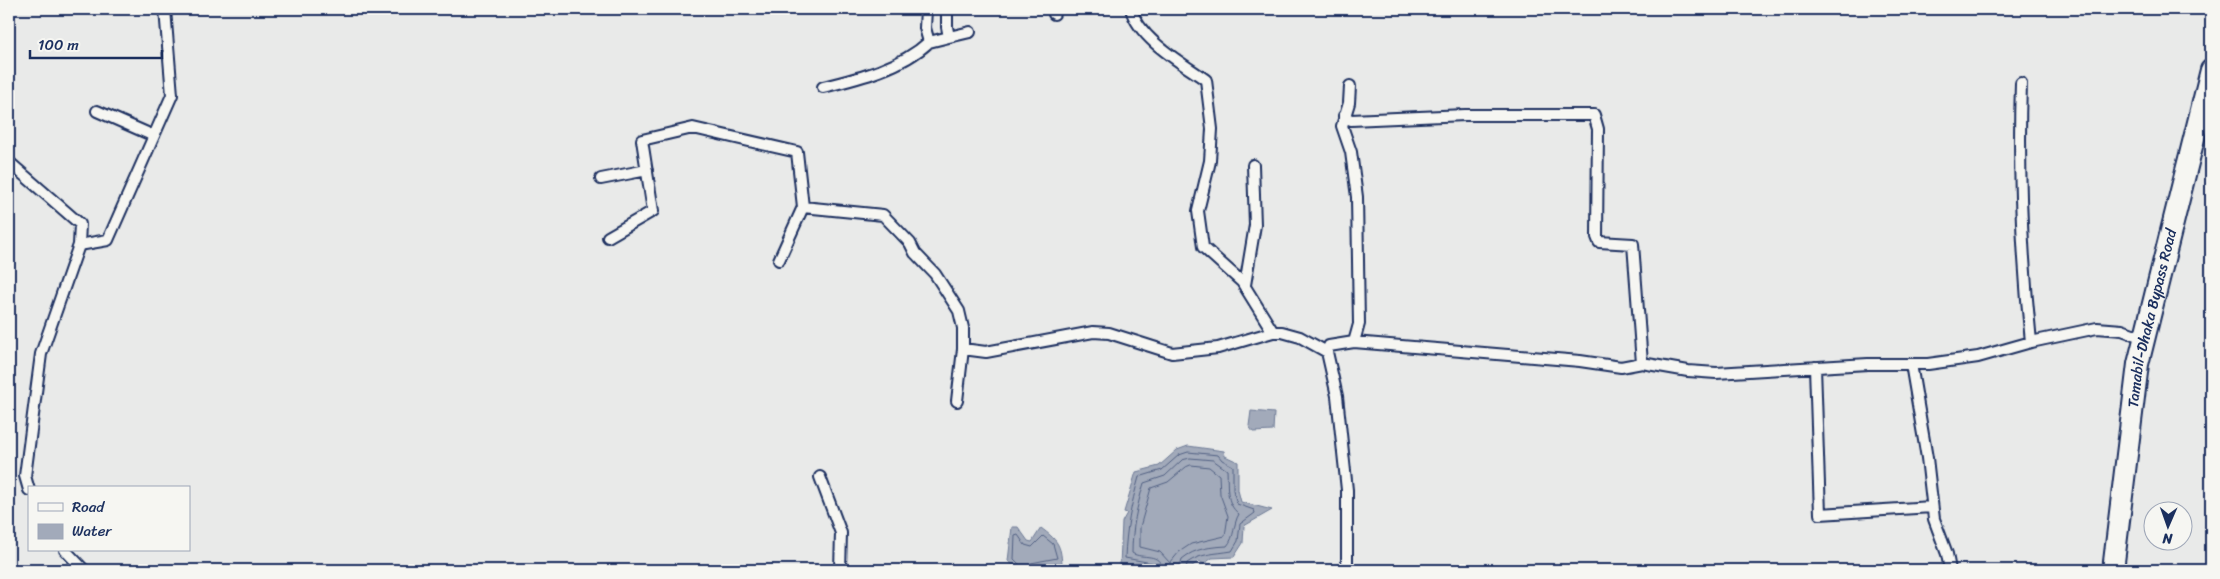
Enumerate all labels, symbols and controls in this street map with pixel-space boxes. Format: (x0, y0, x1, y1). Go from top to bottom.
scale bar (30, 28, 162, 60)
text: 100 m (38, 32, 79, 58)
street label: Tamabil-Dhaka Bypass Road (2120, 225, 2184, 409)
legend (28, 486, 190, 552)
text: Road (72, 494, 105, 520)
north arrow (2142, 502, 2192, 552)
text: Water (72, 518, 112, 544)
text: N (2162, 526, 2174, 551)

